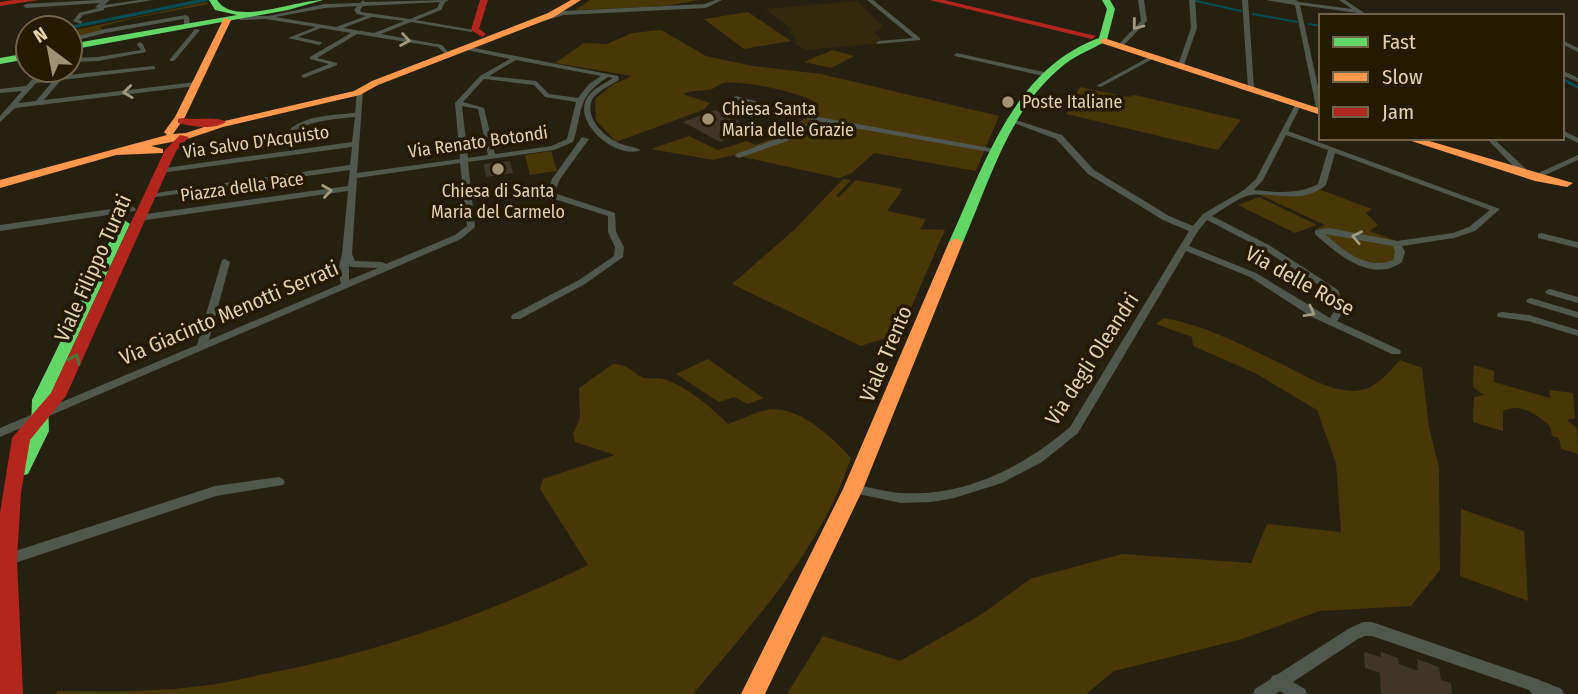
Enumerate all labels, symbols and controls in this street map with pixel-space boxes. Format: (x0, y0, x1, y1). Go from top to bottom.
north arrow (14, 14, 84, 84)
legend (1319, 14, 1564, 140)
one-way arrow (1133, 18, 1146, 30)
text: N (29, 22, 51, 48)
text: Fast (1382, 29, 1416, 55)
one-way arrow (399, 32, 411, 47)
text: Slow (1382, 64, 1423, 90)
one-way arrow (122, 85, 134, 100)
place label: Poste Italiane (1022, 91, 1122, 113)
marker: Poste Italiane (1000, 94, 1016, 110)
place label: Chiesa Santa Maria delle Grazie (722, 98, 854, 141)
text: Jam (1382, 99, 1414, 125)
marker: Chiesa Santa Maria delle Grazie (700, 111, 716, 127)
street label: Via Salvo D'Acquisto (182, 121, 330, 163)
street label: Via Renato Botondi (407, 121, 549, 163)
marker: Chiesa di Santa Maria del Carmelo (490, 161, 506, 177)
street label: Piazza della Pace (179, 167, 305, 207)
place label: Chiesa di Santa Maria del Carmelo (431, 180, 565, 223)
one-way arrow (321, 184, 333, 199)
street label: Viale Filippo Turati (49, 190, 137, 346)
one-way arrow (1351, 231, 1363, 246)
street label: Via delle Rose (1241, 240, 1359, 322)
street label: Via Giacinto Menotti Serrati (116, 255, 342, 371)
street label: Via degli Oleandri (1040, 288, 1144, 430)
street label: Viale Trento (854, 302, 918, 406)
one-way arrow (1303, 304, 1316, 317)
one-way arrow (67, 354, 81, 366)

